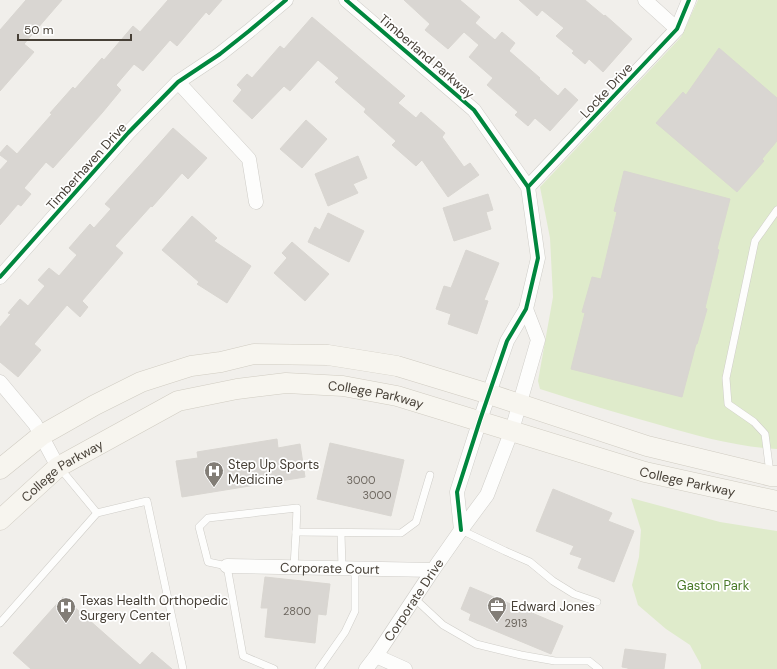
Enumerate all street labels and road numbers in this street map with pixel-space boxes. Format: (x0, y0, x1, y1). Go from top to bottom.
street label: Timberland Parkway (375, 10, 478, 102)
street label: Locke Drive (576, 59, 636, 122)
street label: Timberhaven Drive (42, 119, 130, 214)
street label: College Parkway (328, 377, 426, 413)
street label: College Parkway (18, 436, 106, 506)
street label: College Parkway (637, 463, 737, 501)
street label: Corporate Drive (380, 555, 448, 645)
street label: Corporate Court (280, 559, 380, 578)

